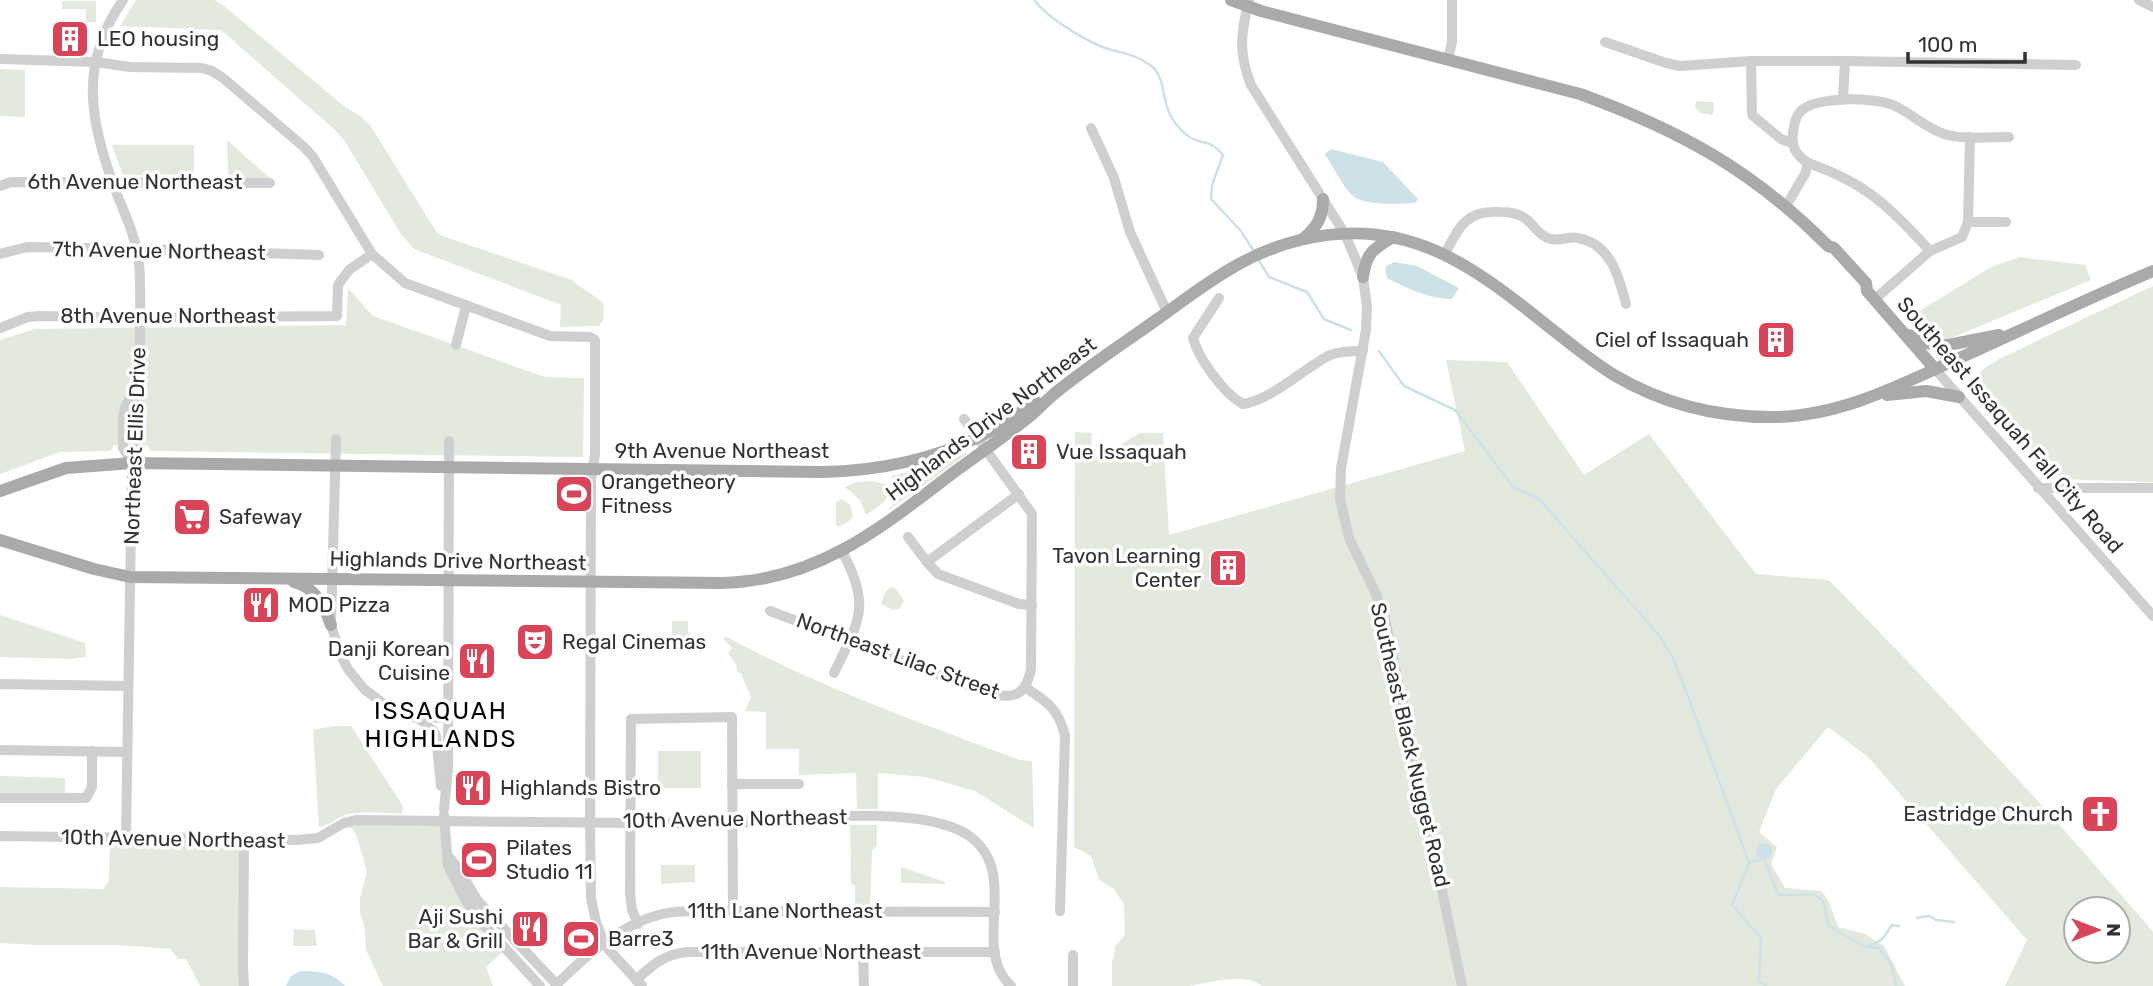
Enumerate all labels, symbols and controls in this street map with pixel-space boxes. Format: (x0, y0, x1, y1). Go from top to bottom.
building icon: LEO housing (49, 18, 91, 60)
scale bar (1908, 21, 2025, 65)
place label: LEO housing (97, 26, 219, 51)
text: 100 m (1918, 32, 1977, 57)
street label: 6th Avenue Northeast (28, 169, 242, 194)
street label: 7th Avenue Northeast (52, 236, 266, 265)
street label: Southeast Issaquah Fall City Road (1892, 291, 2129, 558)
street label: 8th Avenue Northeast (60, 303, 276, 328)
building icon: Ciel of Issaquah (1755, 319, 1797, 361)
place label: Ciel of Issaquah (1595, 327, 1749, 352)
street label: Highlands Drive Northeast (881, 331, 1101, 506)
street label: Northeast Ellis Drive (119, 347, 150, 545)
building icon: Vue Issaquah (1008, 431, 1050, 473)
street label: 9th Avenue Northeast (615, 438, 829, 463)
place label: Vue Issaquah (1056, 439, 1187, 464)
place label: Orangetheory Fitness (601, 469, 736, 518)
sports icon: Orangetheory Fitness (553, 473, 595, 515)
supermarket icon: Safeway (171, 496, 213, 538)
place label: Safeway (219, 504, 303, 529)
place label: Tavon Learning Center (1052, 543, 1201, 592)
street label: Highlands Drive Northeast (329, 546, 587, 575)
building icon: Tavon Learning Center (1207, 547, 1249, 589)
restaurant icon: MOD Pizza (240, 584, 282, 626)
place label: MOD Pizza (288, 592, 390, 617)
street label: Southeast Black Nugget Road (1366, 600, 1455, 890)
street label: Northeast Lilac Street (793, 607, 1003, 704)
theatre icon: Regal Cinemas (514, 621, 556, 663)
place label: Regal Cinemas (562, 629, 706, 654)
place label: Danji Korean Cuisine (328, 636, 450, 685)
restaurant icon: Danji Korean Cuisine (456, 640, 498, 682)
district label: ISSAQUAH HIGHLANDS (365, 697, 517, 753)
restaurant icon: Highlands Bistro (452, 767, 494, 809)
place label: Highlands Bistro (500, 775, 661, 800)
church icon: Eastridge Church (2079, 793, 2121, 835)
place label: Eastridge Church (1903, 801, 2073, 826)
street label: 10th Avenue Northeast (623, 804, 847, 833)
street label: 10th Avenue Northeast (61, 824, 285, 853)
place label: Pilates Studio 11 (506, 835, 593, 884)
sports icon: Pilates Studio 11 (458, 839, 500, 881)
north arrow (2062, 895, 2132, 965)
street label: 11th Lane Northeast (687, 898, 883, 923)
place label: Aji Sushi Bar & Grill (407, 904, 503, 953)
restaurant icon: Aji Sushi Bar & Grill (509, 908, 551, 950)
sports icon: Barre3 (560, 918, 602, 960)
text: N (2102, 923, 2125, 937)
place label: Barre3 (608, 926, 674, 951)
street label: 11th Avenue Northeast (701, 939, 921, 964)

